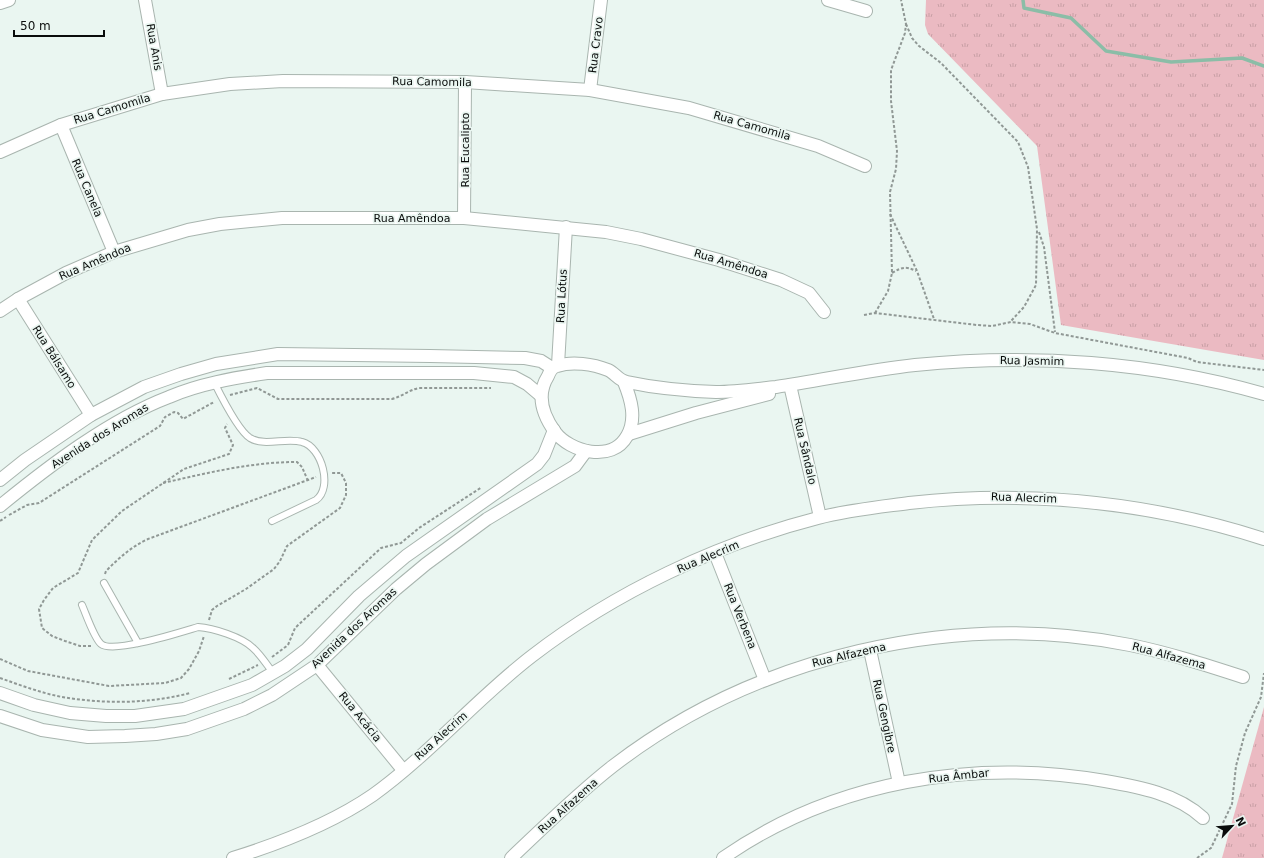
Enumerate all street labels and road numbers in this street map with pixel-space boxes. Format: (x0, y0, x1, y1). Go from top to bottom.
street label: Rua Cravo (586, 16, 606, 74)
street label: Rua Anis (143, 22, 165, 72)
street label: Rua Camomila (392, 75, 472, 89)
street label: Rua Camomila (72, 91, 152, 127)
street label: Rua Camomila (712, 109, 792, 143)
street label: Rua Eucalipto (459, 112, 472, 188)
street label: Rua Canela (69, 157, 105, 219)
street label: Rua Amêndoa (374, 212, 450, 225)
street label: Rua Amêndoa (57, 241, 133, 283)
street label: Rua Amêndoa (692, 247, 770, 281)
street label: Rua Lótus (554, 268, 570, 323)
street label: Rua Bálsamo (30, 323, 79, 391)
street label: Rua Jasmim (1000, 354, 1064, 368)
street label: Avenida dos Aromas (49, 401, 151, 471)
street label: Rua Sândalo (791, 416, 819, 486)
street label: Rua Alecrim (991, 490, 1057, 506)
street label: Rua Alecrim (675, 538, 741, 576)
street label: Rua Verbena (721, 581, 759, 651)
street label: Avenida dos Aromas (309, 585, 400, 671)
street label: Rua Alfazema (811, 640, 887, 670)
street label: Rua Alfazema (1131, 640, 1207, 672)
street label: Rua Gengibre (870, 678, 898, 754)
street label: Rua Acácia (336, 689, 384, 745)
street label: Rua Alecrim (412, 709, 470, 763)
street label: Rua Âmbar (928, 766, 990, 786)
street label: Rua Alfazema (536, 776, 600, 836)

